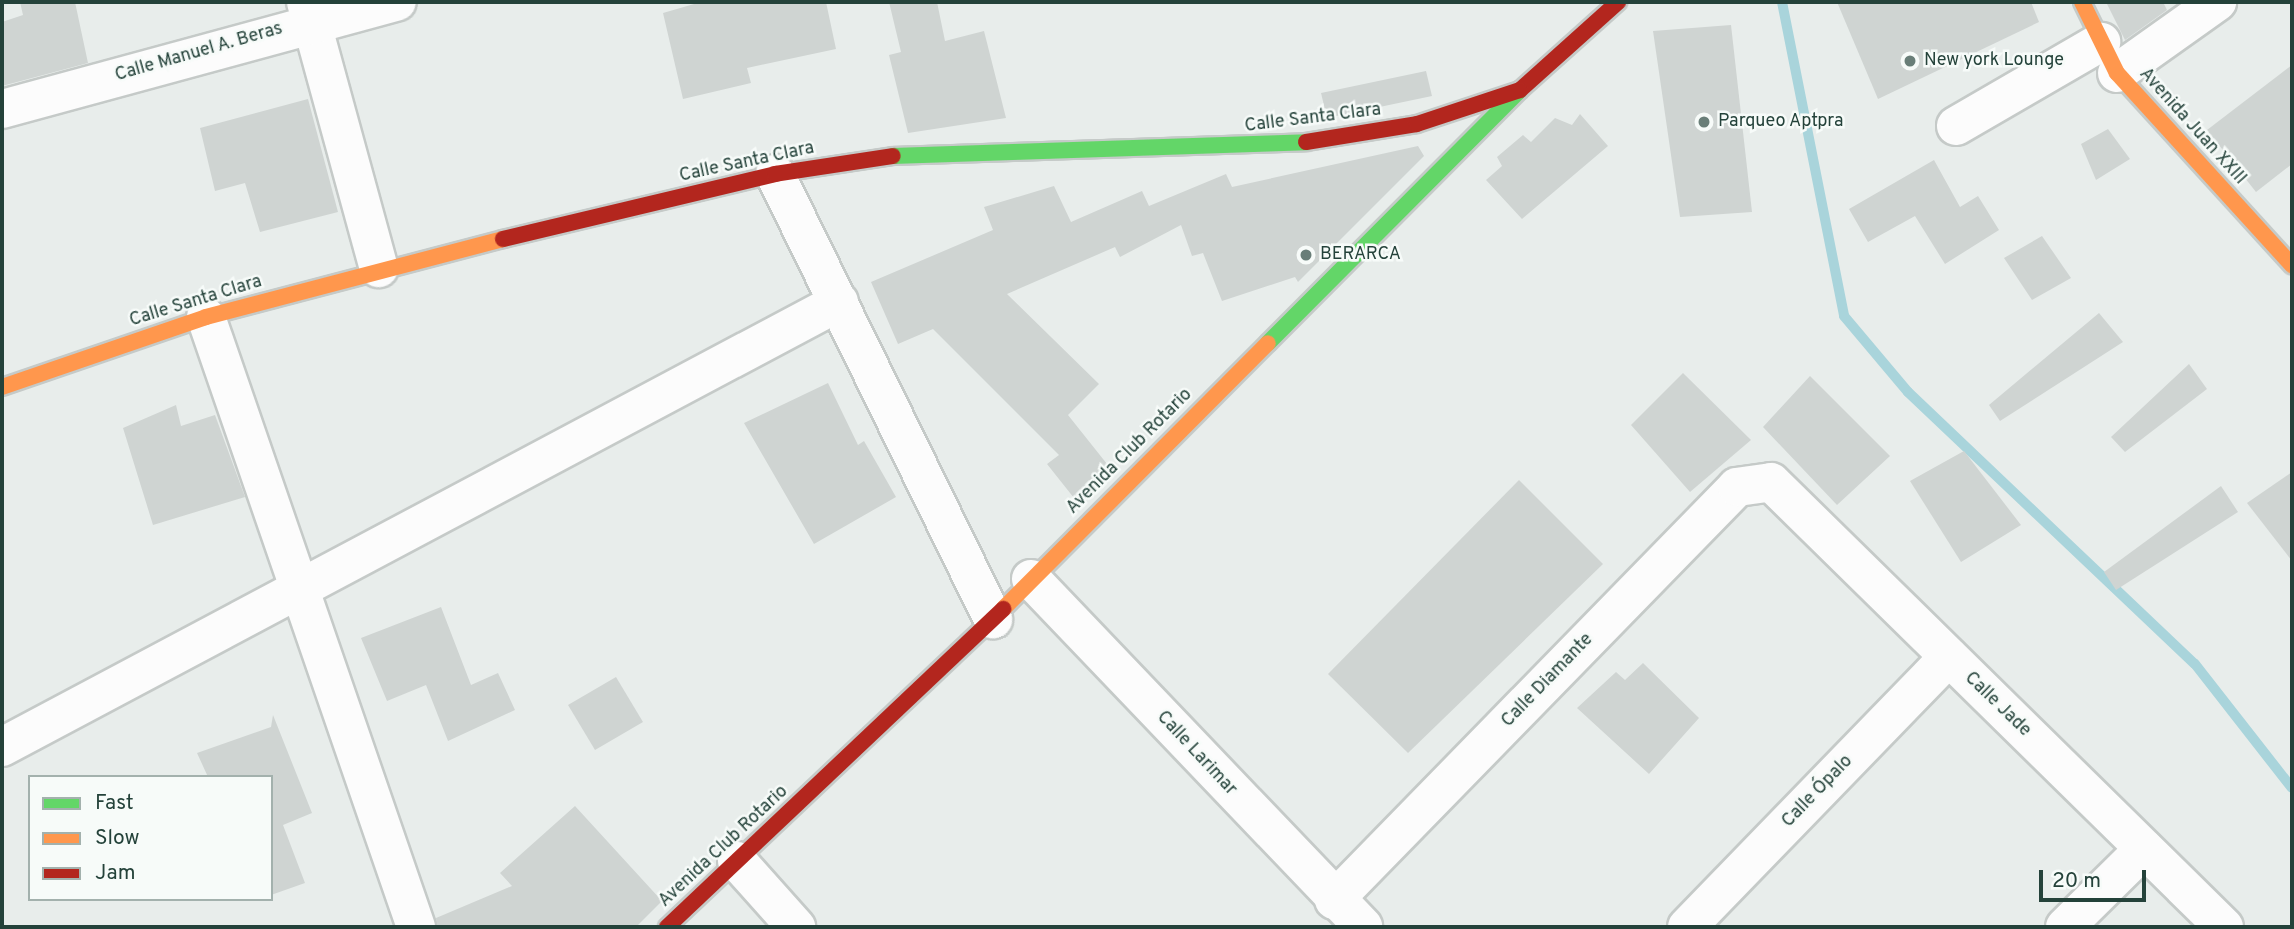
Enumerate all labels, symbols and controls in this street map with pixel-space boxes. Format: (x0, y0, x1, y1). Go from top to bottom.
street label: Calle Manuel A. Beras (112, 19, 286, 87)
place label: New york Lounge (1924, 50, 2064, 72)
marker: New york Lounge (1902, 53, 1918, 69)
street label: Avenida Juan XXIII (2134, 64, 2250, 190)
street label: Calle Santa Clara (1244, 100, 1382, 138)
place label: Parqueo Aptpra (1718, 111, 1844, 133)
marker: Parqueo Aptpra (1696, 114, 1712, 130)
street label: Calle Santa Clara (678, 138, 816, 188)
place label: BERARCA (1320, 244, 1401, 266)
marker: BERARCA (1298, 247, 1314, 263)
street label: Calle Santa Clara (127, 272, 265, 332)
street label: Avenida Club Rotario (1063, 385, 1197, 519)
street label: Calle Diamante (1498, 630, 1598, 732)
street label: Calle Jade (1959, 668, 2035, 742)
street label: Calle Larimar (1151, 707, 1241, 801)
street label: Calle Ópalo (1778, 751, 1858, 833)
legend (28, 775, 273, 901)
street label: Avenida Club Rotario (655, 782, 793, 912)
text: Fast (95, 790, 134, 817)
text: Slow (95, 825, 140, 852)
scale bar (2042, 856, 2149, 900)
text: Jam (95, 860, 136, 887)
text: 20 m (2052, 868, 2101, 895)

